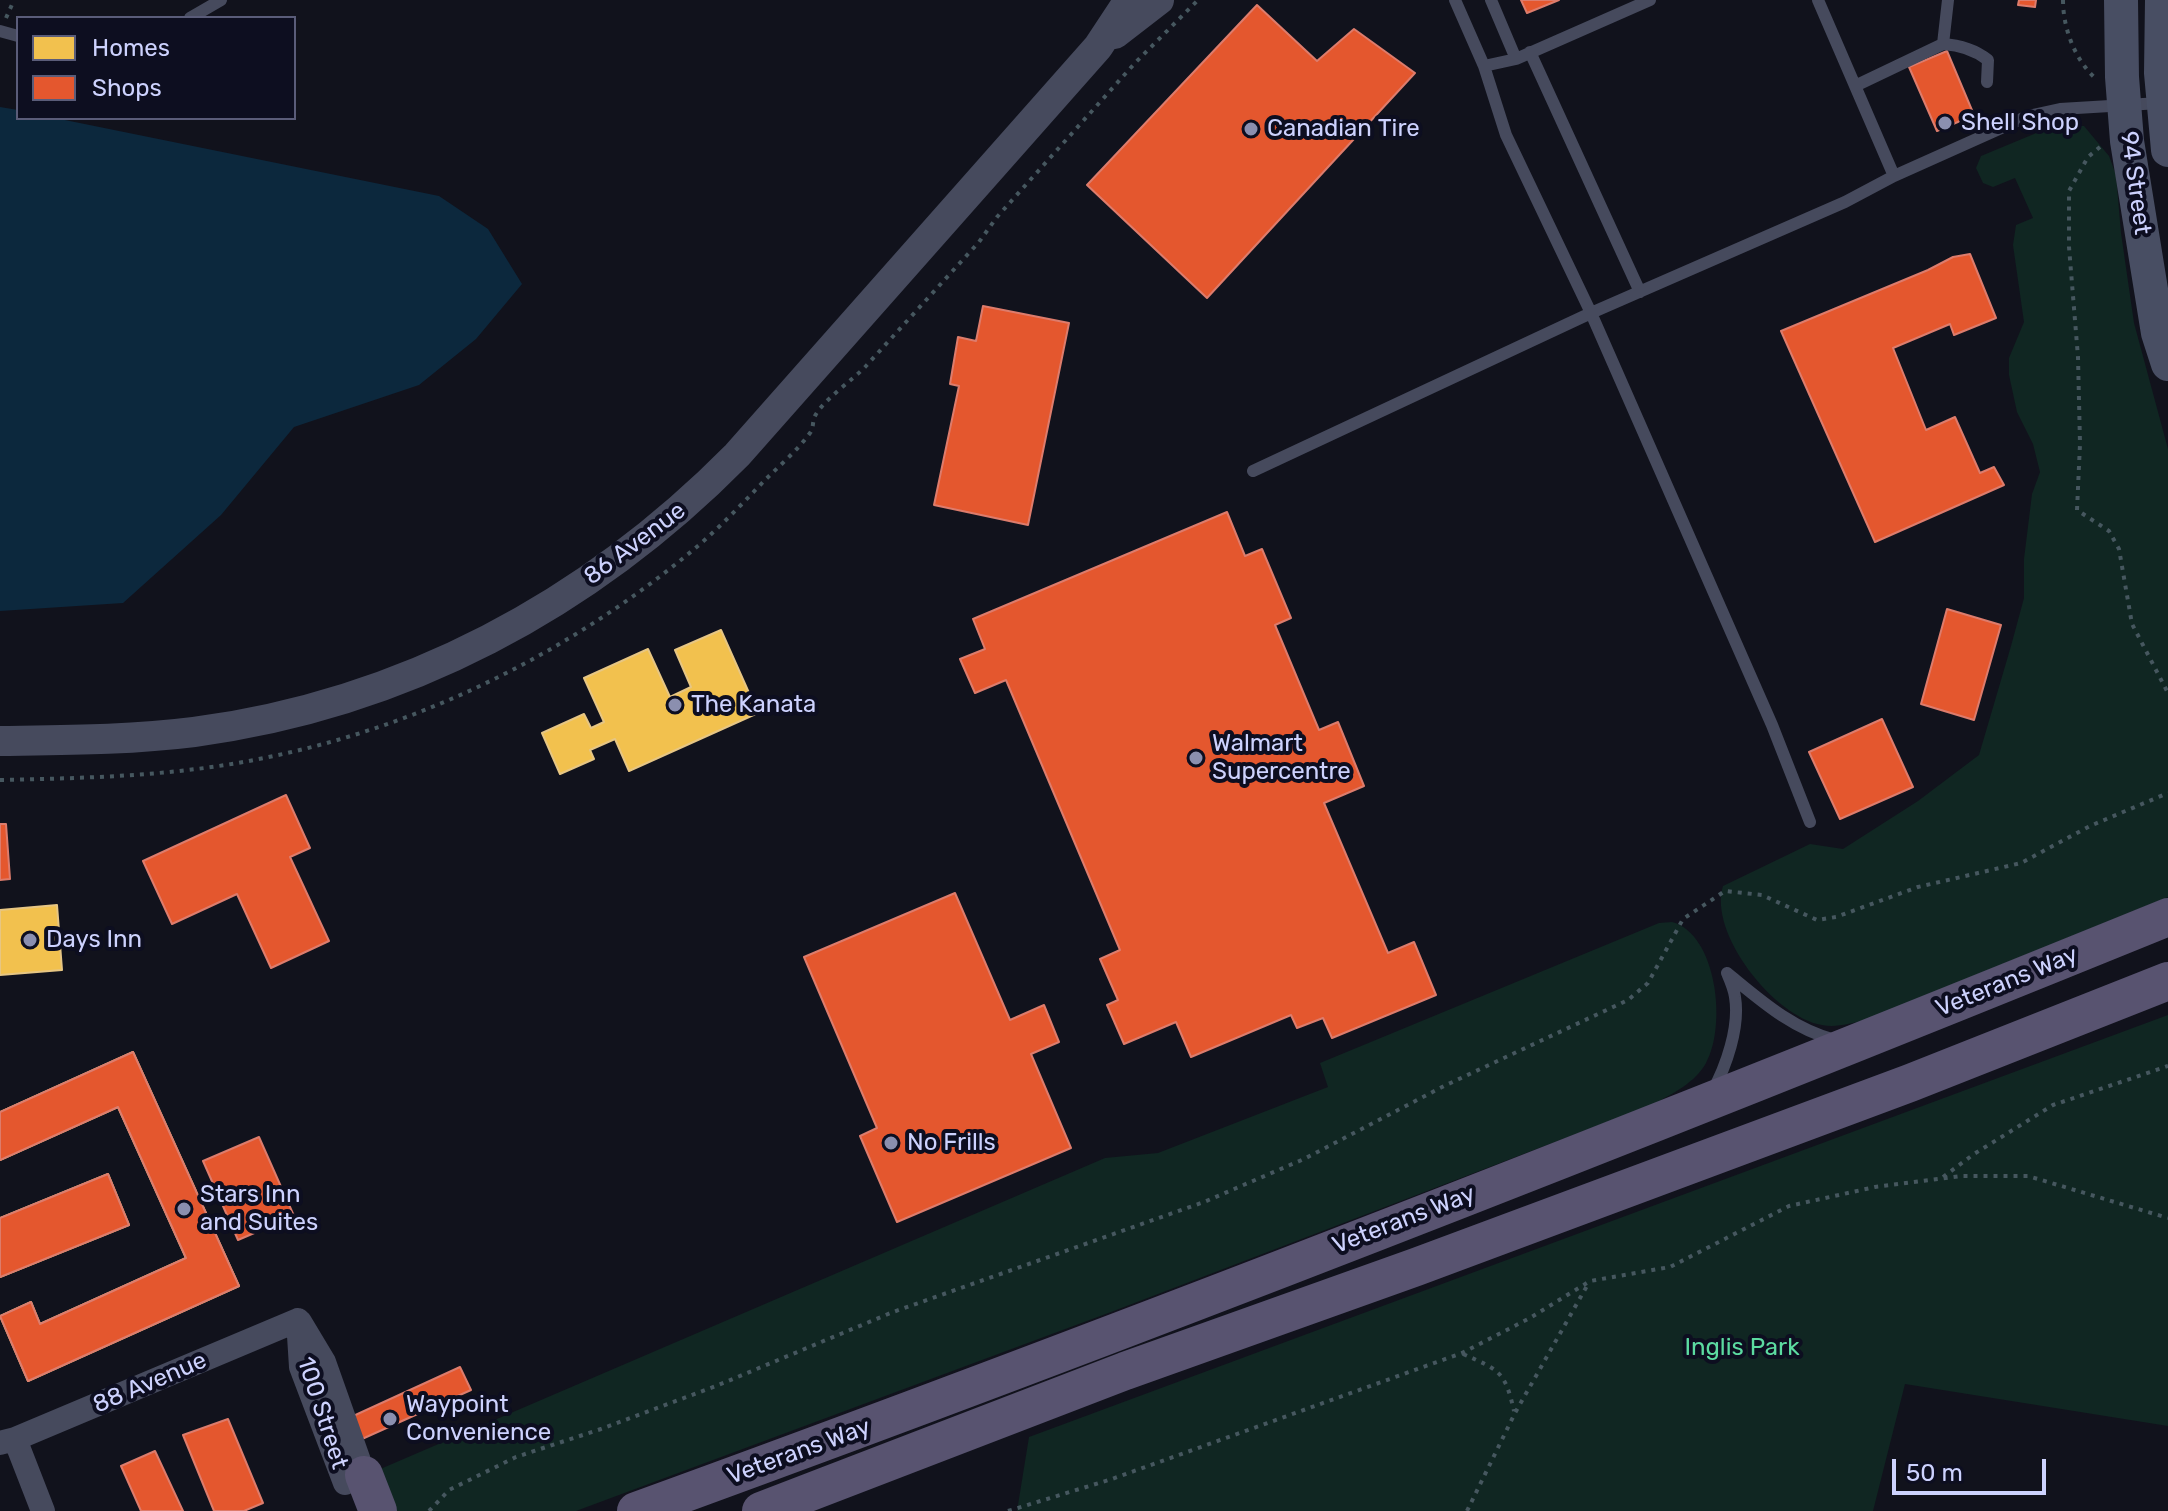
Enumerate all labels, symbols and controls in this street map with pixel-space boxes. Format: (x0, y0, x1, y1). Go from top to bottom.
legend (16, 16, 296, 120)
text: Homes (92, 34, 170, 62)
text: Shops (92, 74, 162, 102)
place label: Shell Shop (1961, 109, 2079, 137)
marker: Shell Shop (1936, 114, 1954, 132)
place label: Canadian Tire (1267, 115, 1420, 143)
marker: Canadian Tire (1242, 120, 1260, 138)
street label: 94 Street (2113, 129, 2157, 237)
street label: 86 Avenue (579, 496, 691, 592)
place label: The Kanata (691, 691, 816, 719)
marker: The Kanata (666, 696, 684, 714)
place label: Walmart Supercentre (1212, 730, 1351, 786)
marker: Walmart Supercentre (1187, 749, 1205, 767)
place label: Days Inn (46, 926, 142, 954)
marker: Days Inn (21, 931, 39, 949)
street label: Veterans Way (1932, 940, 2082, 1024)
place label: No Frills (907, 1129, 996, 1157)
marker: No Frills (882, 1134, 900, 1152)
street label: Veterans Way (1329, 1180, 1479, 1260)
place label: Stars Inn and Suites (200, 1181, 318, 1237)
marker: Stars Inn and Suites (175, 1200, 193, 1218)
park label: Inglis Park (1684, 1334, 1800, 1362)
street label: 88 Avenue (89, 1346, 211, 1420)
street label: 100 Street (290, 1353, 354, 1473)
place label: Waypoint Convenience (406, 1391, 551, 1447)
marker: Waypoint Convenience (381, 1410, 399, 1428)
street label: Veterans Way (723, 1413, 875, 1491)
scale bar (1896, 1443, 2050, 1493)
text: 50 m (1906, 1459, 1963, 1487)

